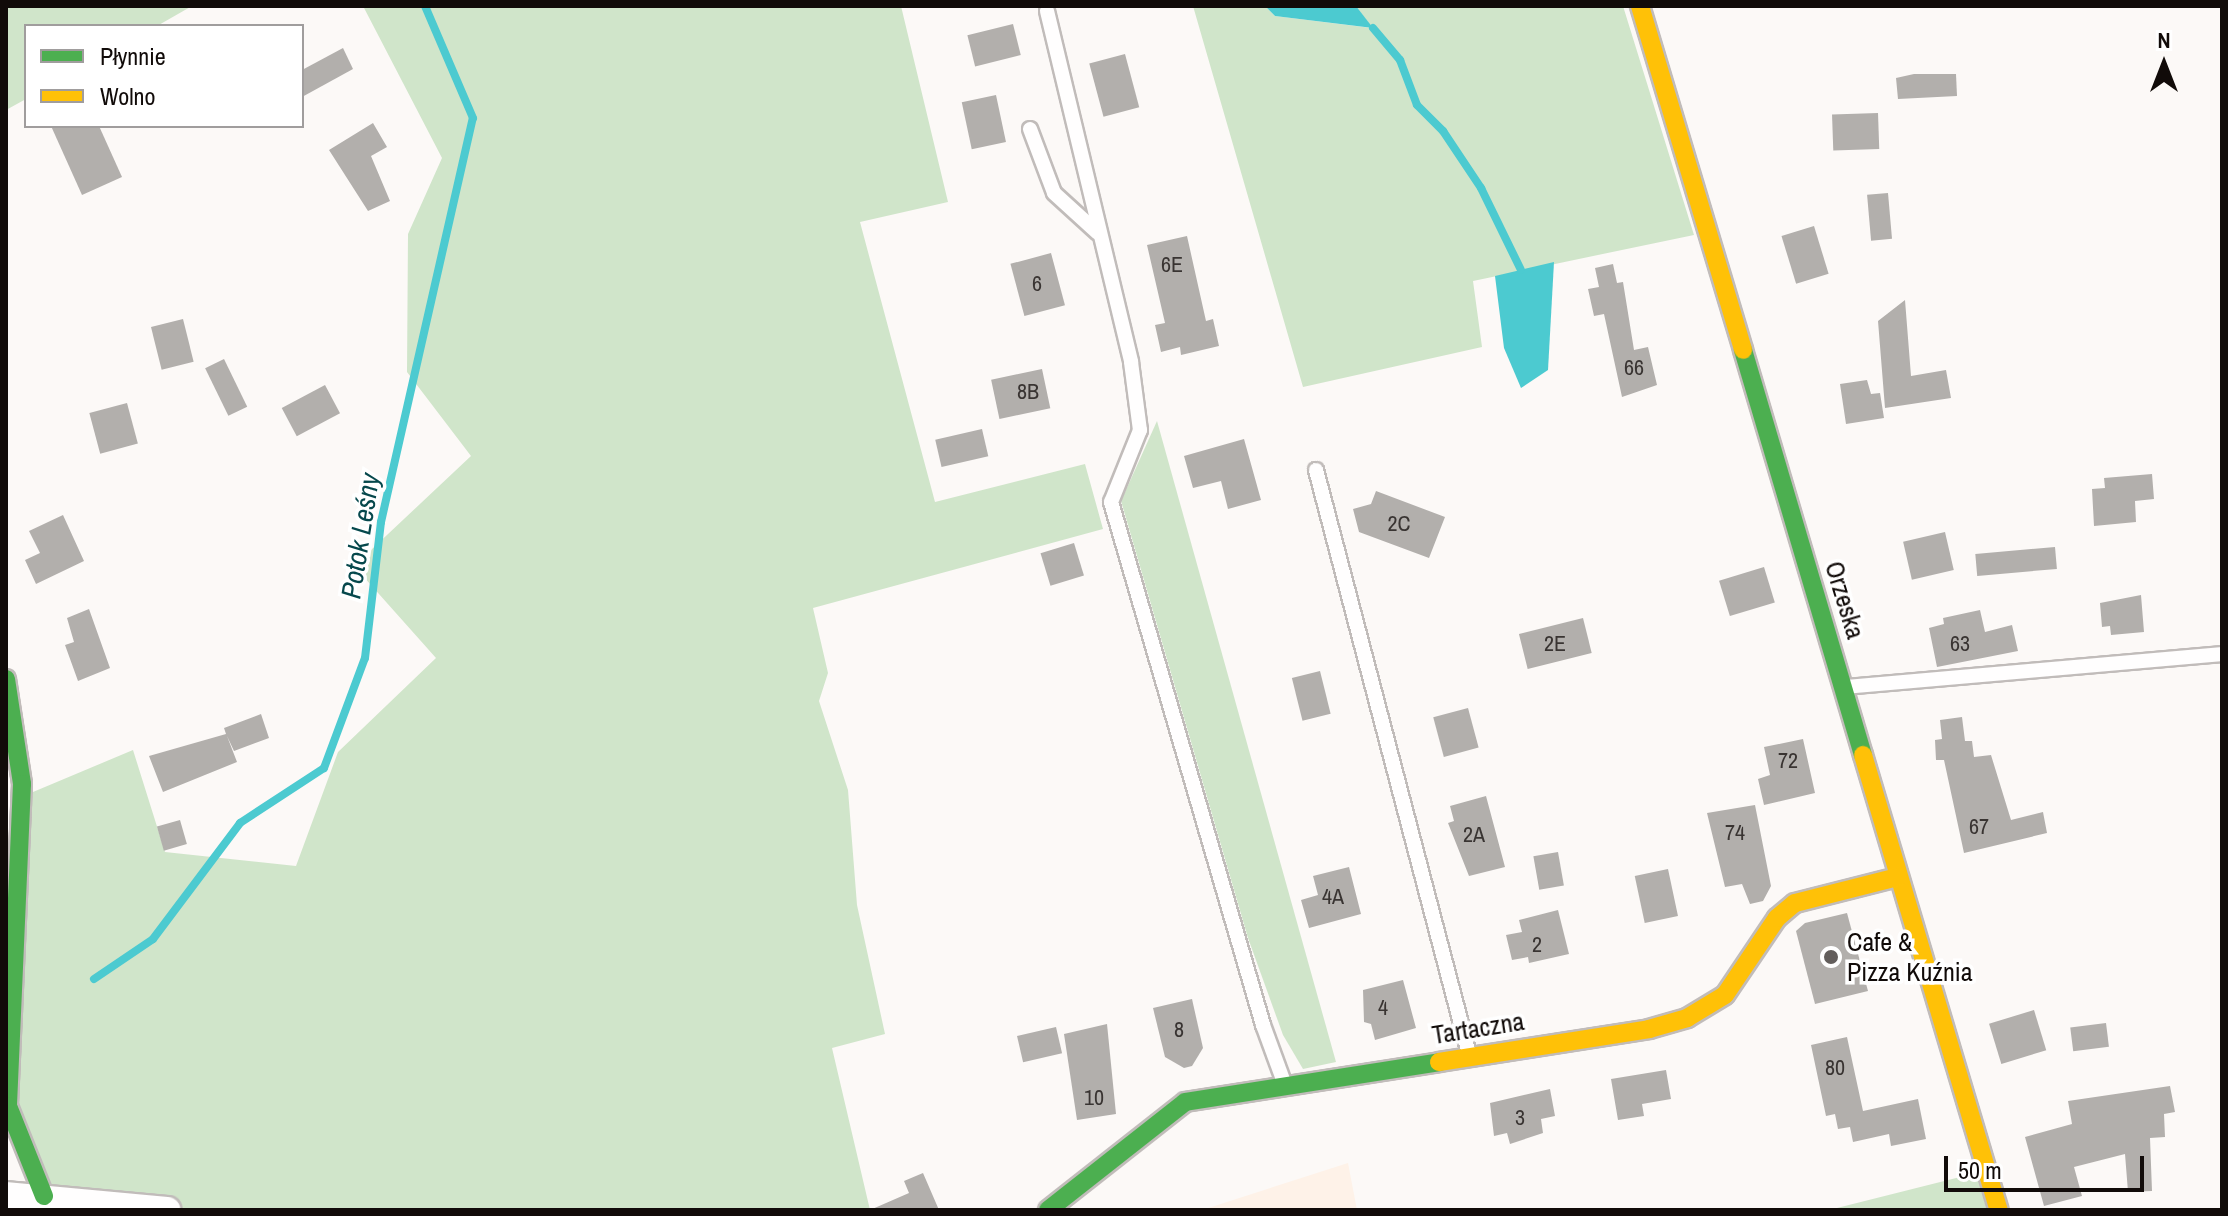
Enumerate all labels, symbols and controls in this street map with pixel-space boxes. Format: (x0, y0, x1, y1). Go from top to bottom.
legend (24, 24, 304, 128)
north arrow (2124, 24, 2204, 104)
text: N (2157, 25, 2171, 55)
text: Płynnie (100, 40, 166, 72)
text: Wolno (100, 80, 155, 112)
house number: 6E (1161, 252, 1183, 278)
house number: 6 (1032, 271, 1042, 297)
house number: 66 (1624, 355, 1644, 381)
house number: 8B (1017, 379, 1039, 405)
water label: Potok Leśny (334, 471, 386, 601)
house number: 2C (1387, 511, 1411, 537)
street label: Orzeska (1818, 557, 1872, 643)
house number: 2E (1544, 631, 1566, 657)
house number: 63 (1950, 631, 1970, 657)
house number: 72 (1778, 748, 1798, 774)
house number: 67 (1969, 814, 1989, 840)
house number: 74 (1725, 820, 1745, 846)
house number: 2A (1463, 822, 1485, 848)
house number: 4A (1322, 884, 1344, 910)
place label: Cafe & Pizza Kuźnia (1847, 926, 1973, 988)
house number: 2 (1532, 932, 1542, 958)
marker: Cafe & Pizza Kuźnia (1822, 948, 1840, 966)
house number: 4 (1378, 995, 1388, 1021)
street label: Tartaczna (1430, 1005, 1526, 1051)
house number: 8 (1174, 1017, 1184, 1043)
house number: 80 (1825, 1055, 1845, 1081)
house number: 10 (1084, 1085, 1104, 1111)
house number: 3 (1515, 1105, 1525, 1131)
scale bar (1948, 1140, 2148, 1190)
text: 50 m (1958, 1154, 2002, 1186)

